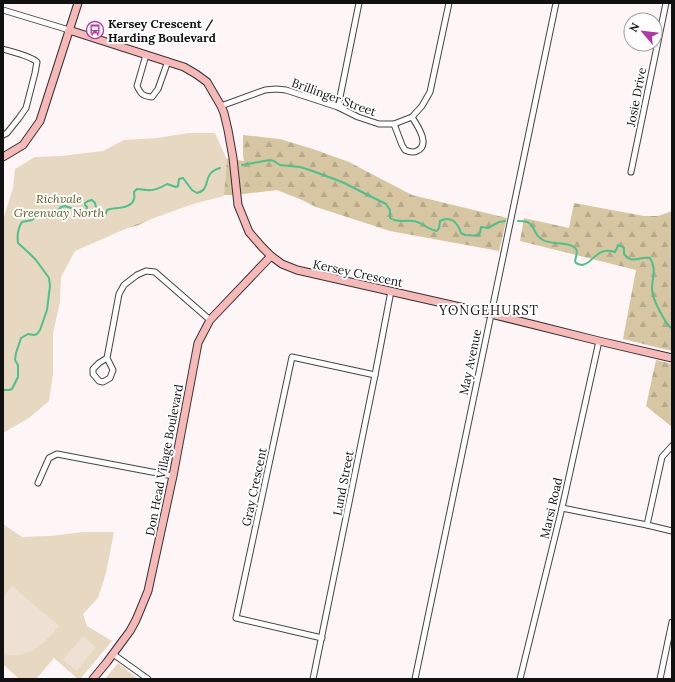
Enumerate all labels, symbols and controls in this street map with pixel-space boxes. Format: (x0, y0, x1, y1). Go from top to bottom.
north arrow (623, 12, 663, 52)
place label: Kersey Crescent / Harding Boulevard (108, 16, 216, 45)
bus stop icon: Kersey Crescent / Harding Boulevard (85, 20, 105, 40)
text: N (626, 20, 643, 34)
street label: Josie Drive (623, 66, 649, 129)
street label: Brillinger Street (290, 75, 379, 119)
park label: Richvale Greenway North (14, 191, 104, 220)
street label: Kersey Crescent (312, 256, 405, 290)
district label: YONGEHURST (438, 302, 539, 319)
street label: May Avenue (456, 327, 484, 396)
street label: Don Head Village Boulevard (142, 383, 186, 537)
street label: Gray Crescent (238, 446, 270, 528)
street label: Lund Street (329, 449, 357, 517)
street label: Marsi Road (537, 476, 565, 540)

